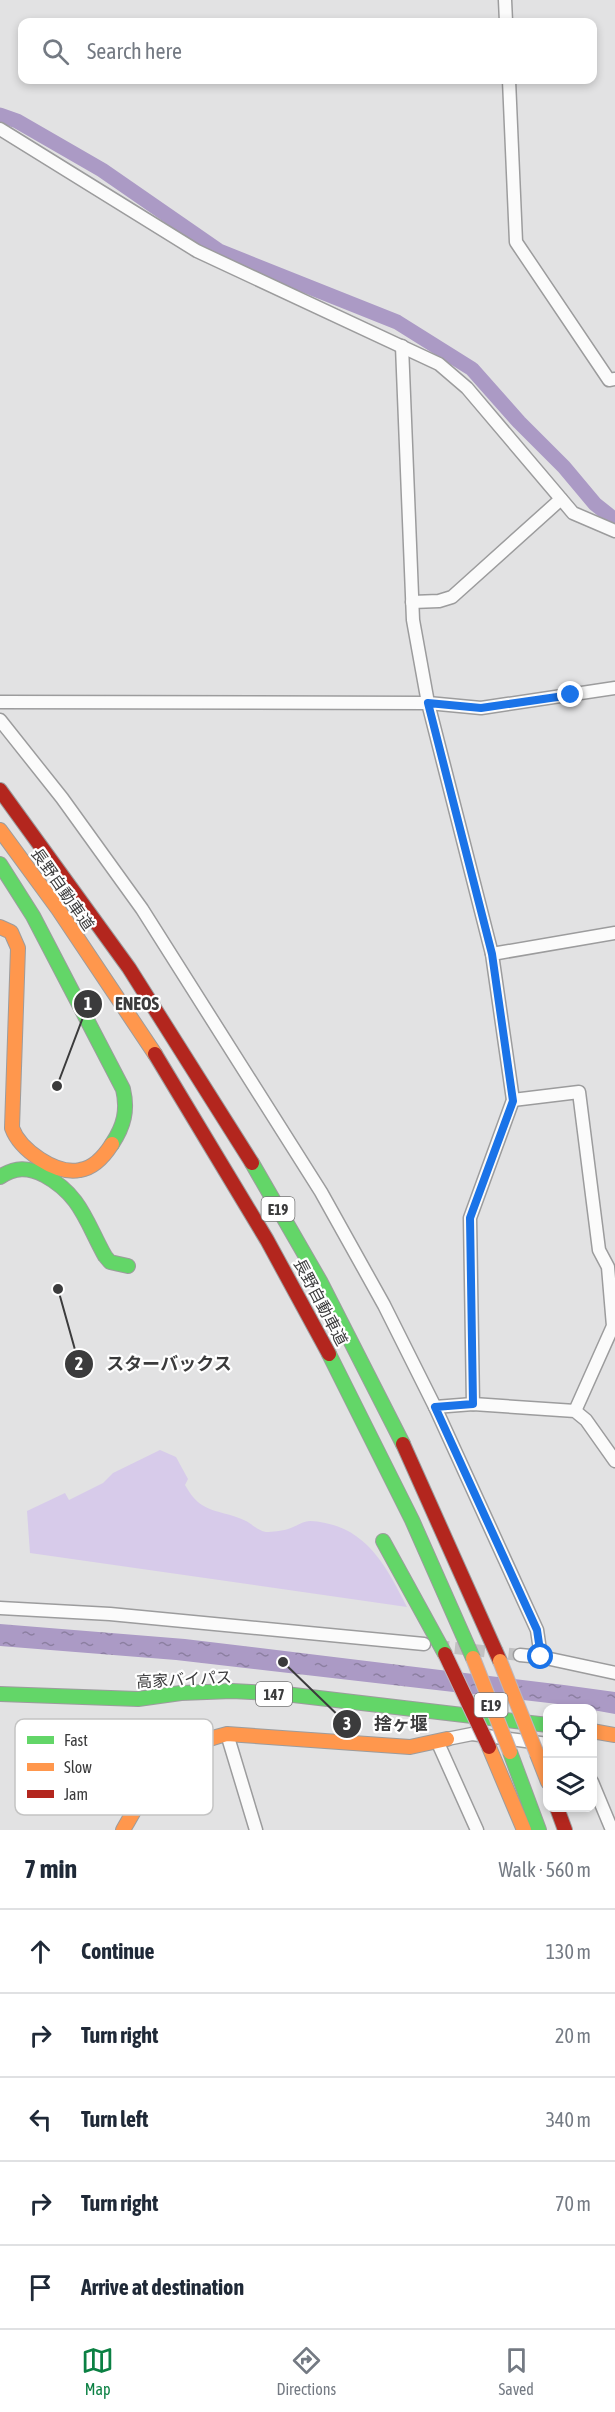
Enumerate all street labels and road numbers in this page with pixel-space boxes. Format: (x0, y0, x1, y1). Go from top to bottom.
street label: 長野自動車道 (28, 845, 98, 933)
road number: E19 (262, 1197, 294, 1221)
street label: 長野自動車道 (291, 1255, 351, 1349)
street label: 高家バイパス (136, 1668, 232, 1690)
road number: 147 (256, 1682, 292, 1706)
road number: E19 (474, 1693, 508, 1717)

